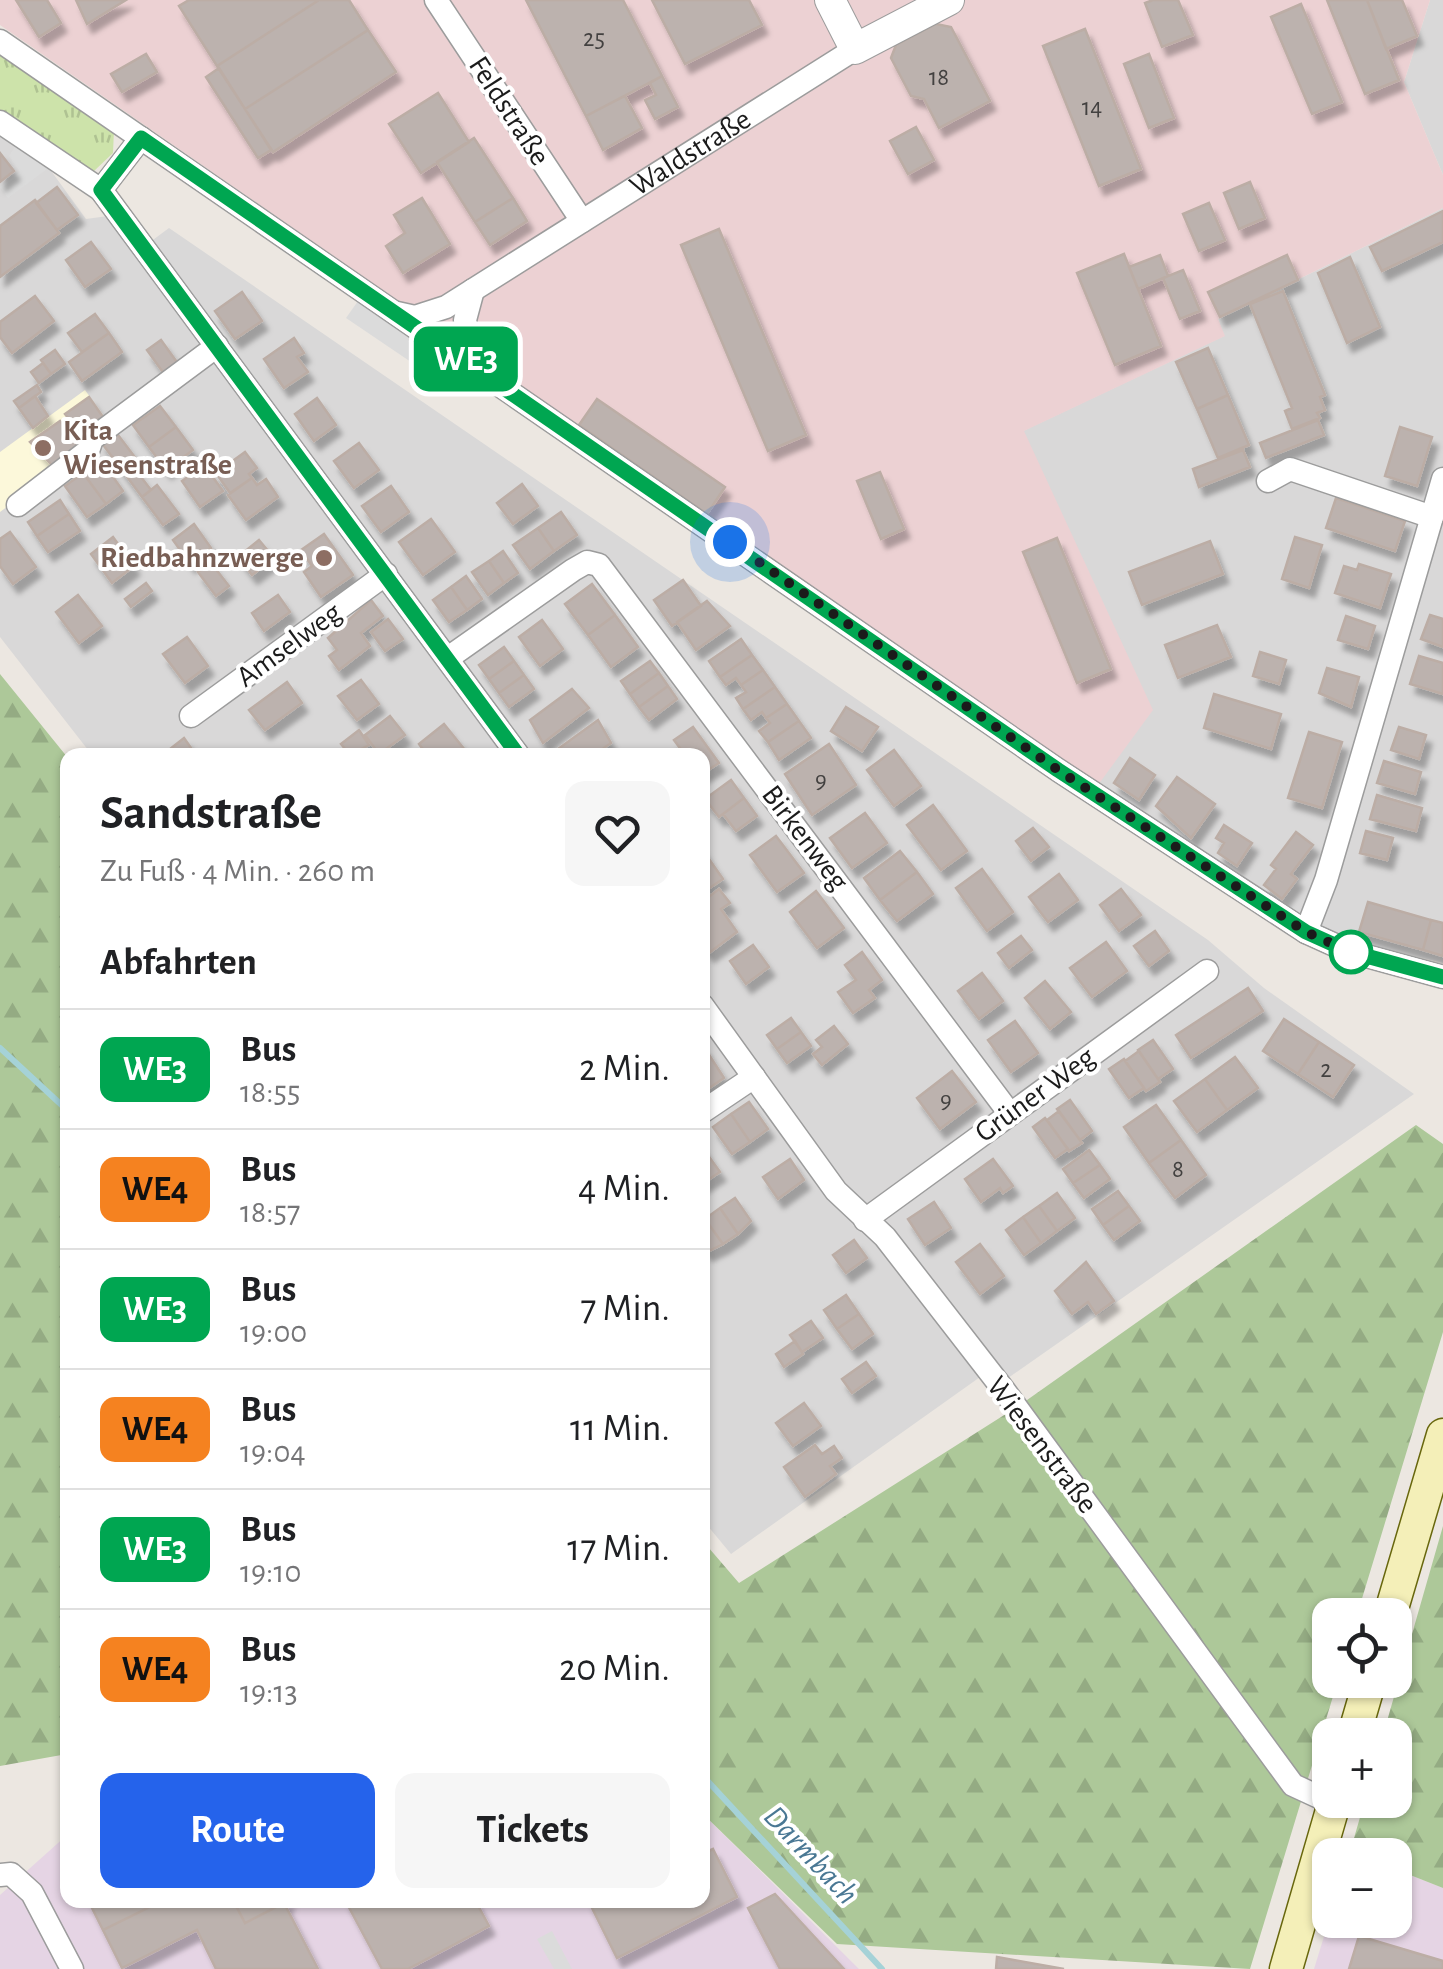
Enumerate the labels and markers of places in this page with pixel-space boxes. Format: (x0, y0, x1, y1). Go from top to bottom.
place label: Kita Wiesenstraße (63, 416, 232, 480)
marker: Kita Wiesenstraße (32, 437, 54, 459)
place label: Riedbahnzwerge (100, 543, 304, 573)
marker: Riedbahnzwerge (313, 547, 335, 569)
unlabelled marker (1330, 931, 1372, 973)

